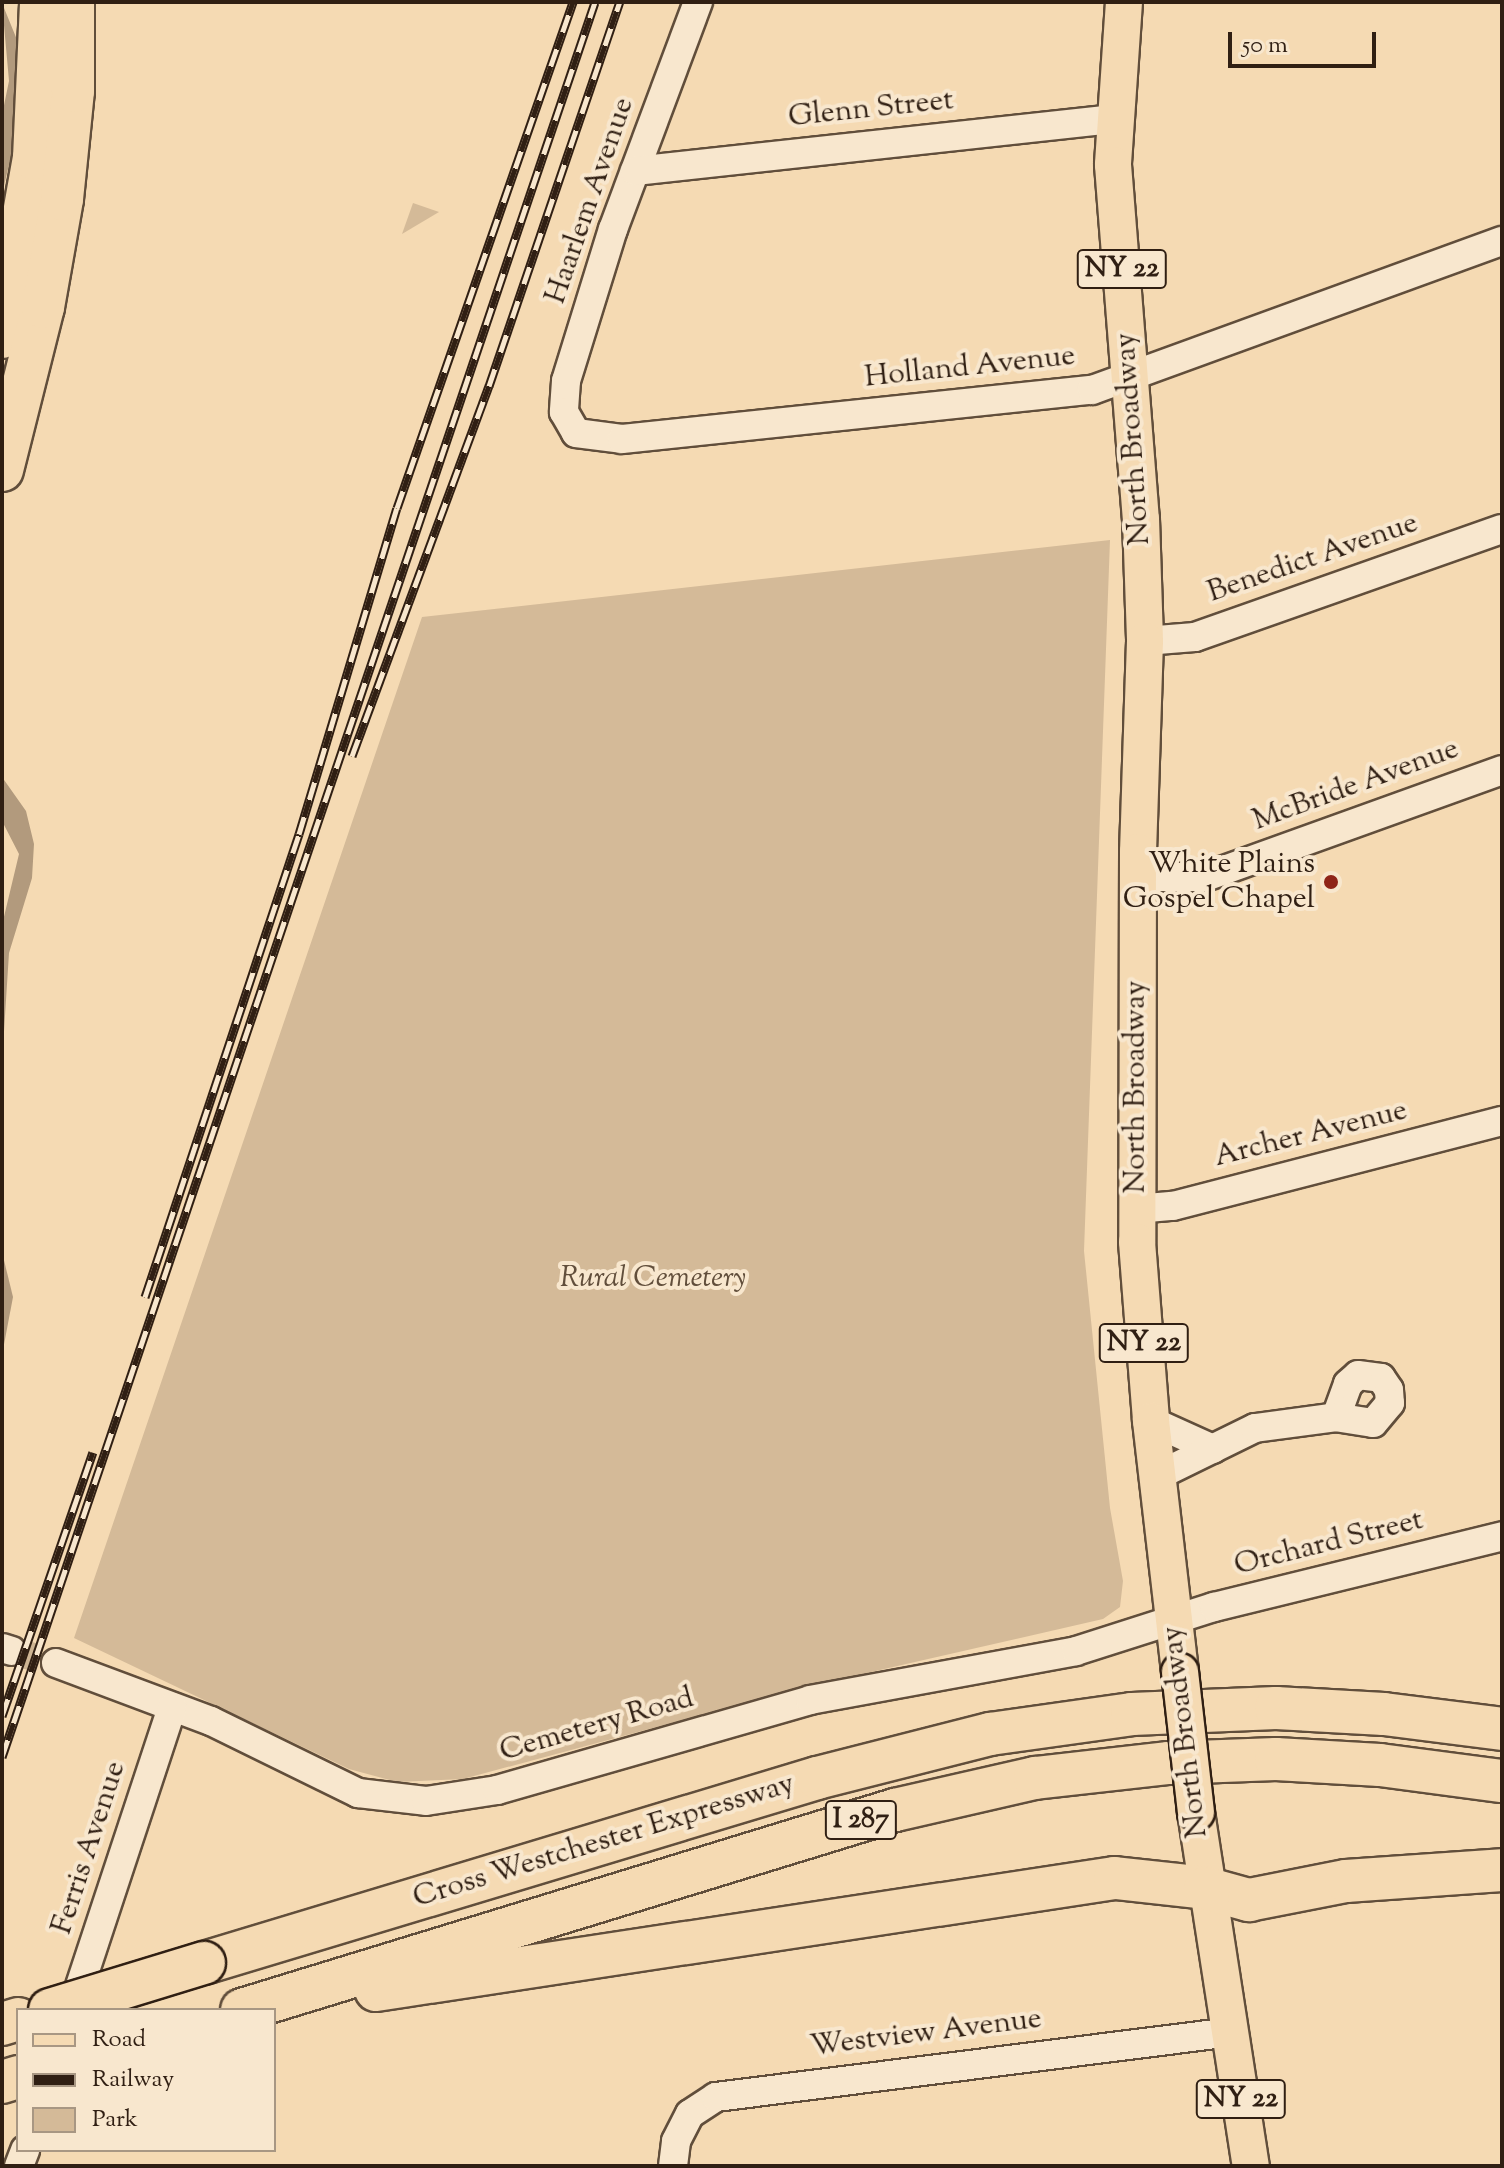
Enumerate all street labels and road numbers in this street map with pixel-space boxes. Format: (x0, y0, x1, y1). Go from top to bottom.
street label: Glenn Street (787, 83, 955, 137)
street label: Haarlem Avenue (539, 93, 643, 309)
road number: NY 22 (1076, 245, 1168, 293)
street label: North Broadway (1109, 332, 1159, 546)
street label: Holland Avenue (863, 339, 1077, 397)
street label: Benedict Avenue (1203, 506, 1423, 612)
street label: McBride Avenue (1248, 732, 1464, 840)
street label: North Broadway (1119, 981, 1155, 1193)
street label: Archer Avenue (1211, 1094, 1411, 1176)
road number: NY 22 (1098, 1319, 1190, 1367)
street label: Orchard Street (1231, 1503, 1427, 1585)
street label: North Broadway (1155, 1624, 1217, 1840)
street label: Cemetery Road (496, 1681, 698, 1771)
street label: Ferris Avenue (45, 1757, 135, 1939)
street label: Cross Westchester Expressway (409, 1767, 799, 1917)
road number: I 287 (823, 1796, 899, 1844)
street label: Westview Avenue (808, 2002, 1044, 2066)
road number: NY 22 (1195, 2075, 1287, 2123)

